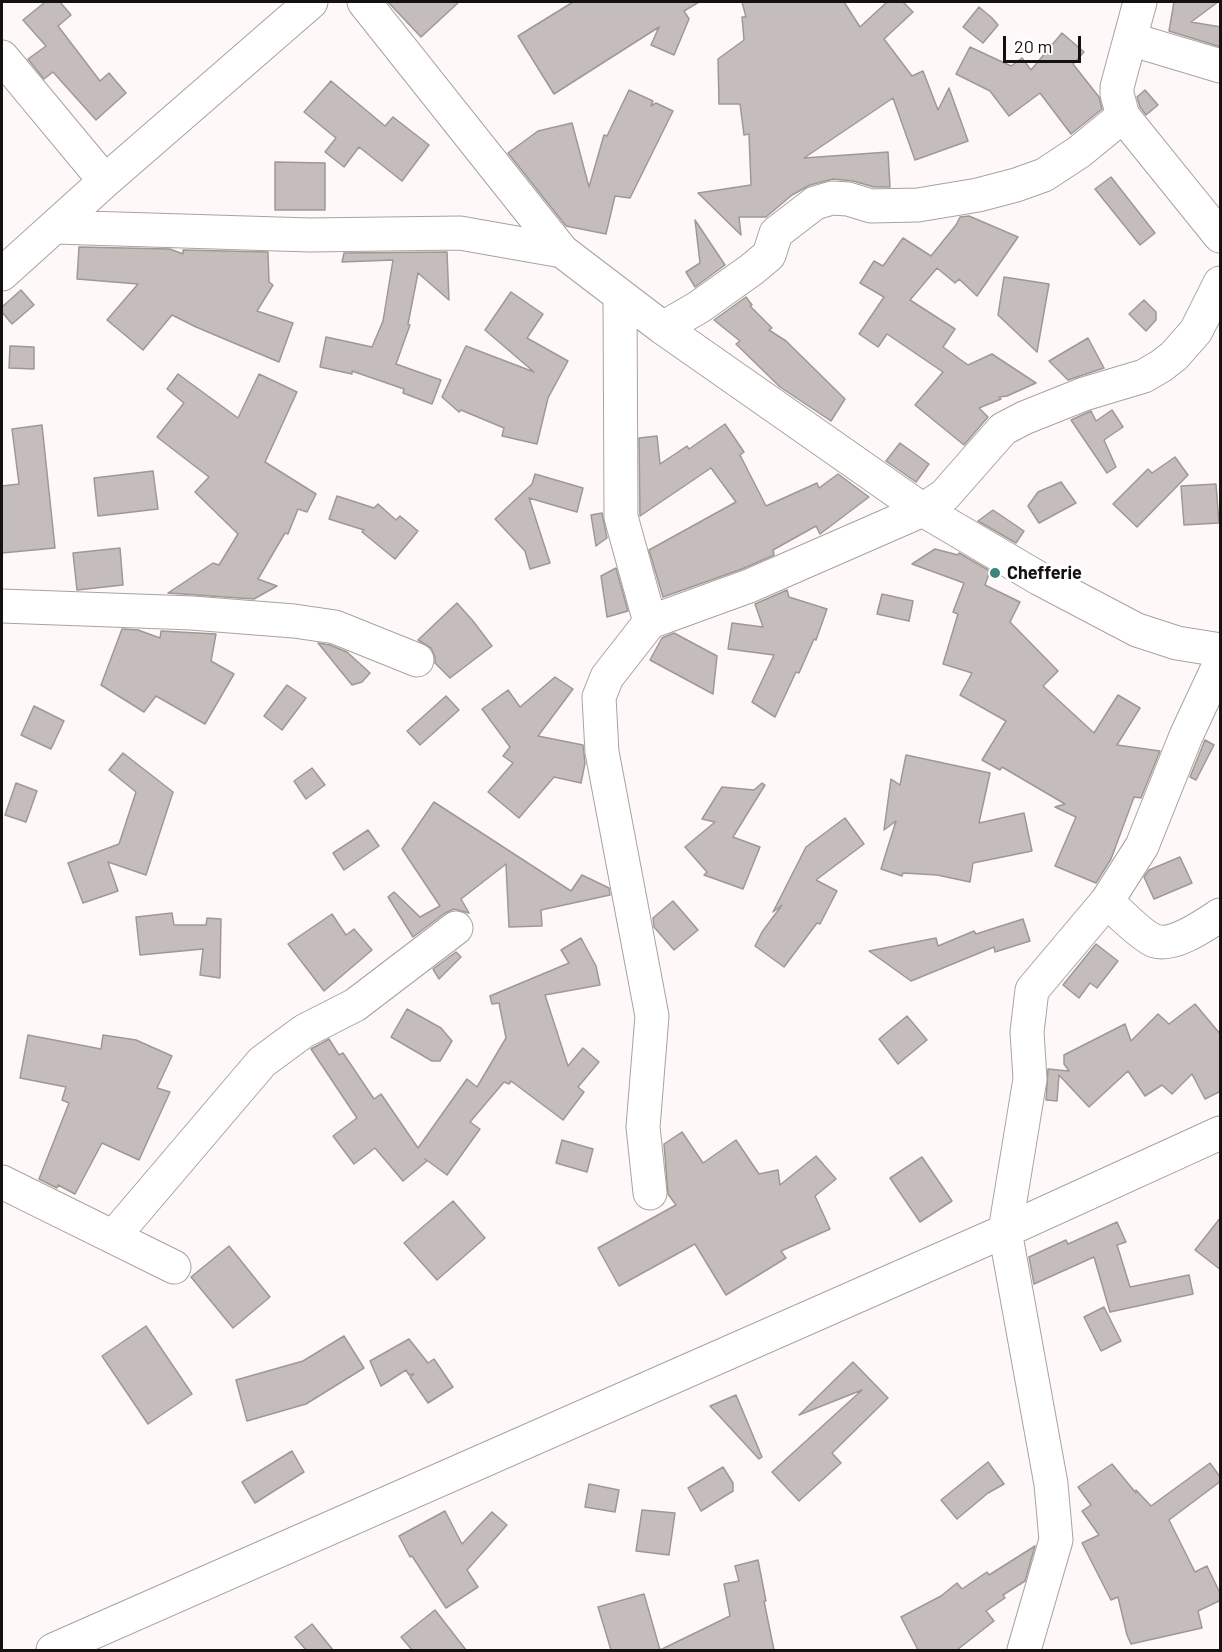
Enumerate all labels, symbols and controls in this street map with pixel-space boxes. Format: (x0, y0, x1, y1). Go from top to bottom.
scale bar (1006, 24, 1084, 62)
text: 20 m (1014, 35, 1052, 57)
place label: Chefferie (1007, 562, 1082, 584)
marker: Chefferie (988, 566, 1002, 580)

